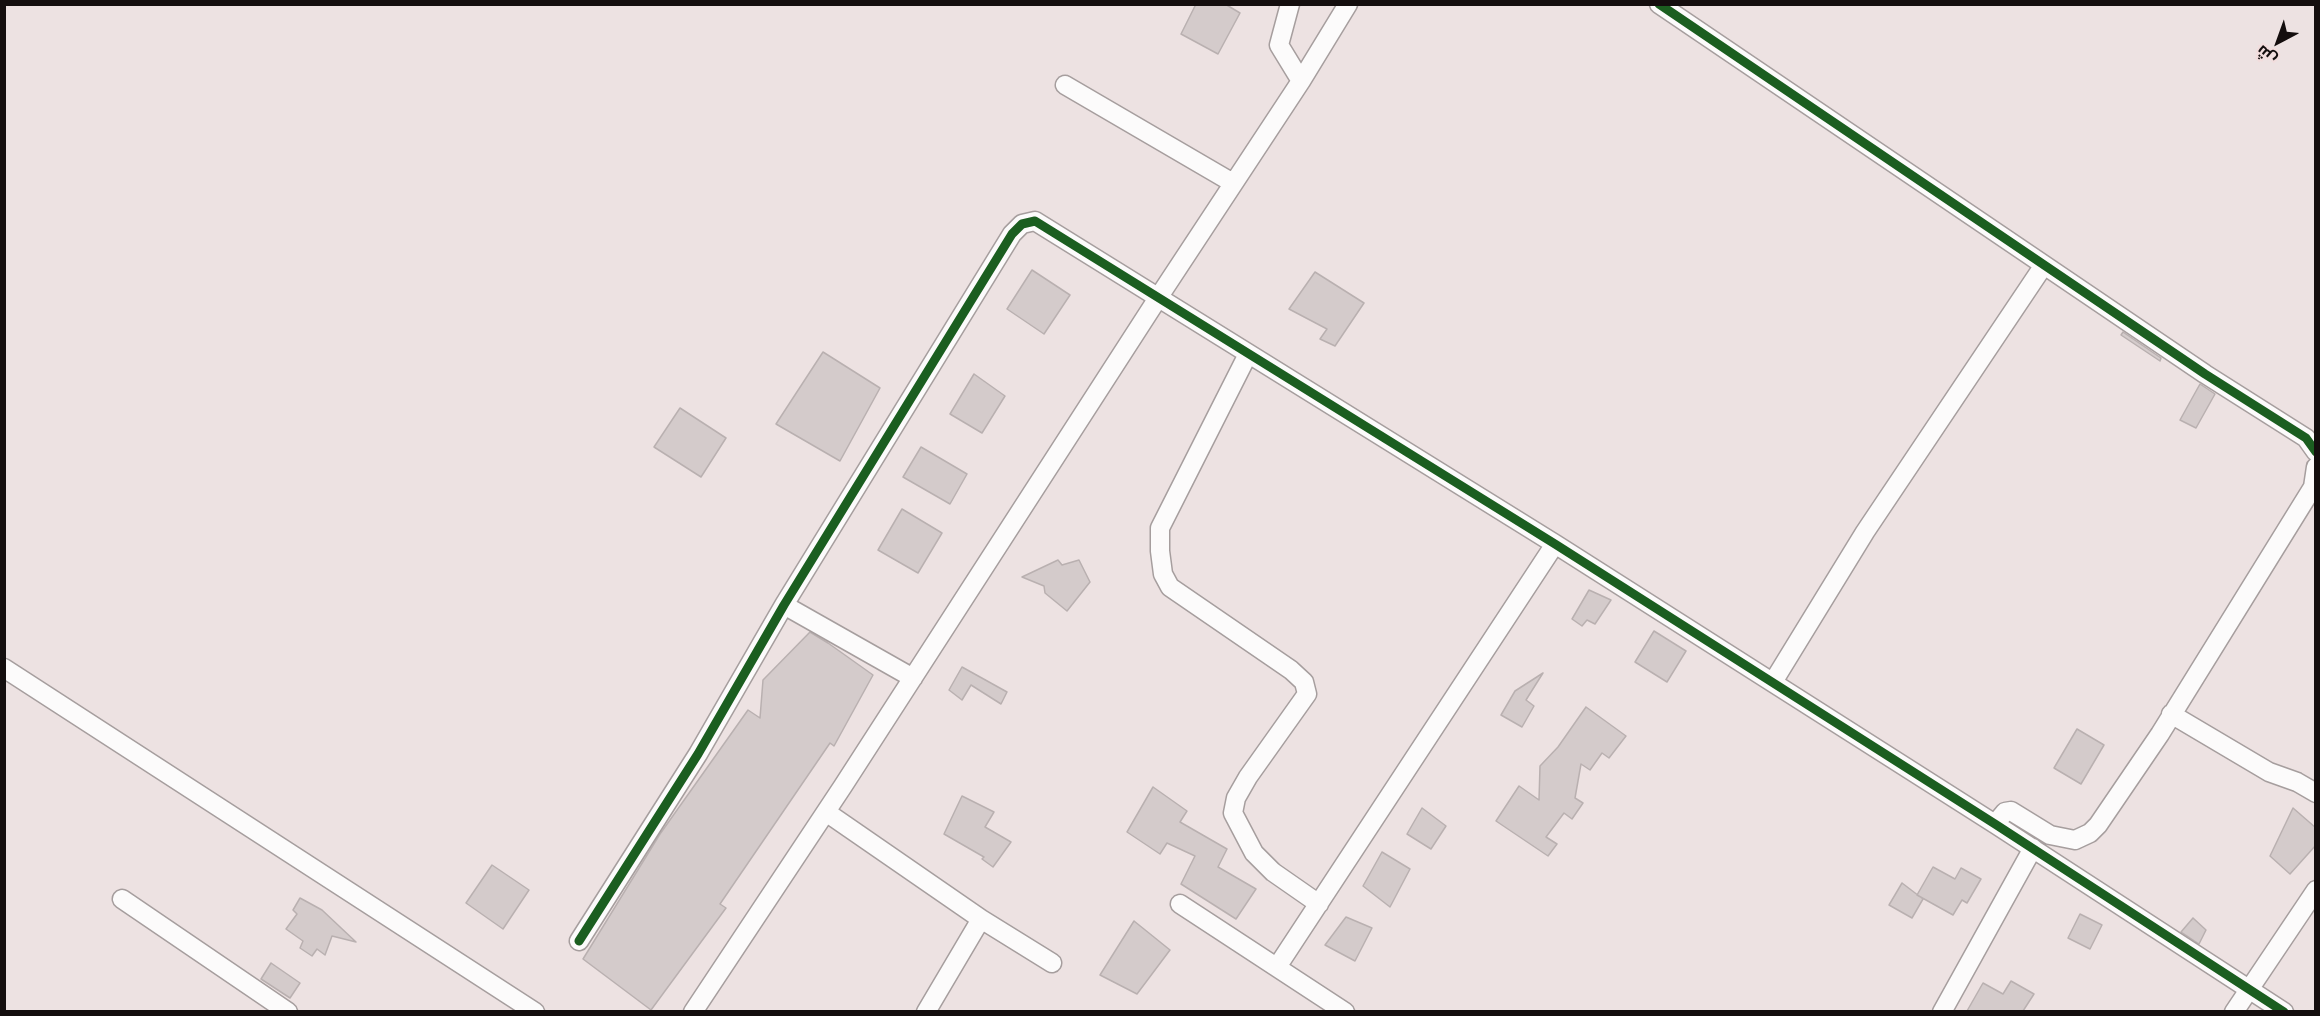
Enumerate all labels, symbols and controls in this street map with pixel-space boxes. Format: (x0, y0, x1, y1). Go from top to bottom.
north arrow (2248, 12, 2308, 72)
text: ش (2252, 41, 2280, 70)

